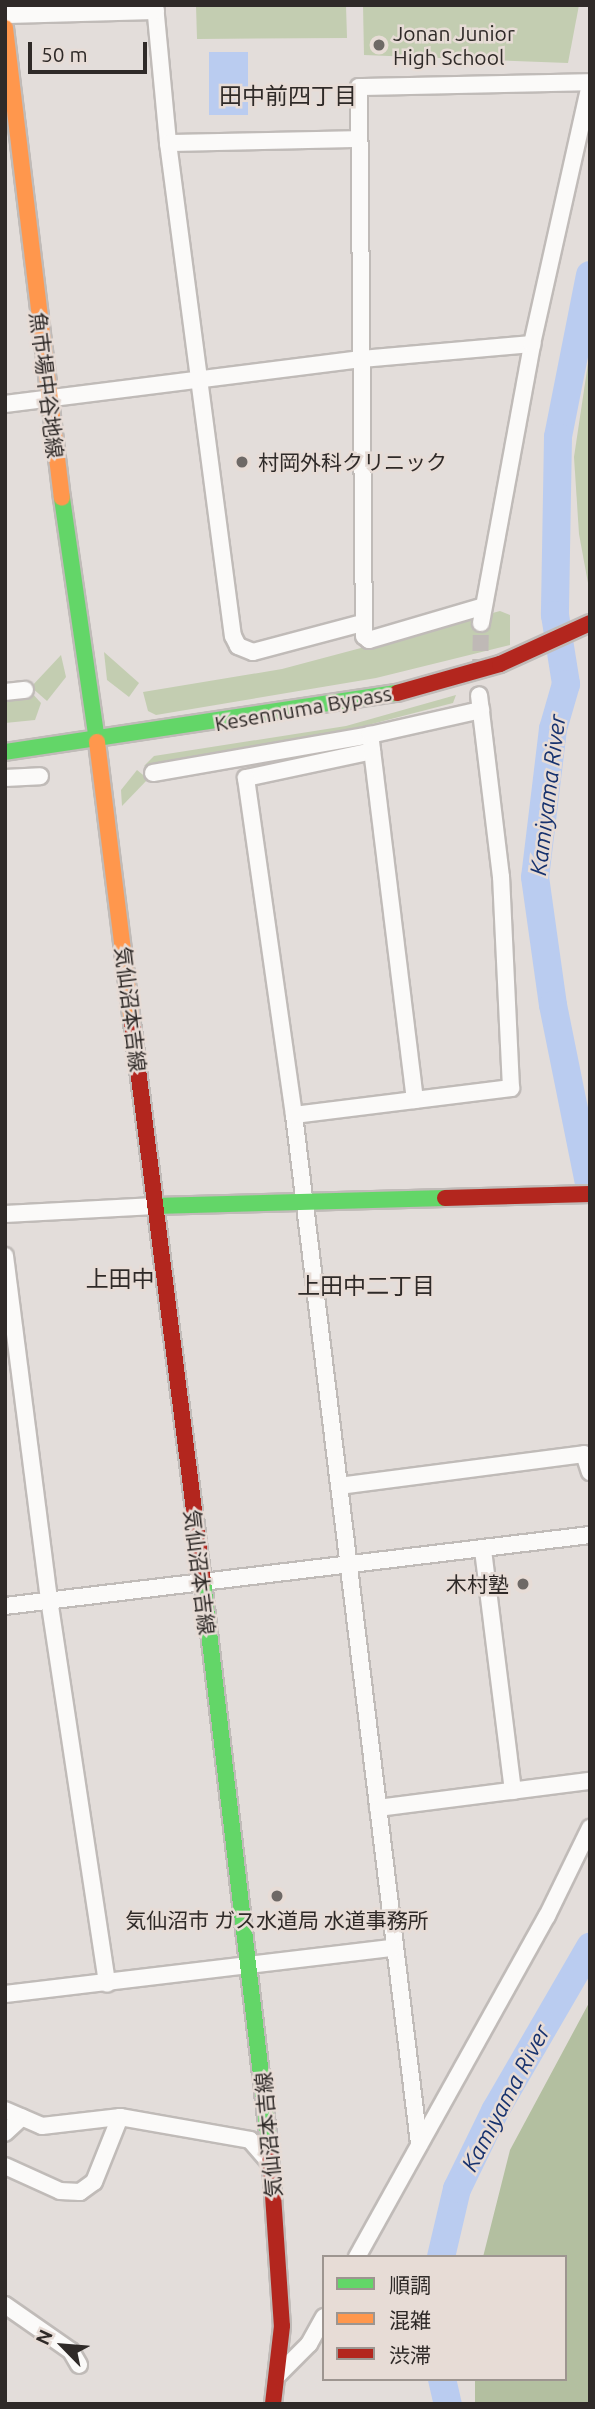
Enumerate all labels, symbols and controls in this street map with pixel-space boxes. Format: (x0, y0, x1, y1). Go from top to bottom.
place label: Jonan Junior High School (393, 20, 515, 70)
scale bar (32, 28, 150, 72)
marker: Jonan Junior High School (371, 37, 387, 53)
text: 50 m (41, 42, 88, 66)
district label: 田中前四丁目 (219, 82, 357, 110)
street label: 魚市場中谷地線 (26, 311, 68, 459)
place label: 村岡外科クリニック (258, 449, 447, 475)
marker: 村岡外科クリニック (232, 452, 252, 472)
street label: Kesennuma Bypass (213, 680, 393, 736)
water label: Kamiyama River (524, 713, 572, 877)
street label: 気仙沼本吉線 (111, 945, 151, 1073)
district label: 上田中 (86, 1265, 154, 1293)
district label: 上田中二丁目 (297, 1272, 435, 1300)
street label: 気仙沼本吉線 (180, 1508, 220, 1636)
place label: 木村塾 (446, 1571, 509, 1597)
marker: 木村塾 (515, 1576, 531, 1592)
marker: 気仙沼市 ガス水道局 水道事務所 (269, 1888, 285, 1904)
place label: 気仙沼市 ガス水道局 水道事務所 (125, 1907, 429, 1933)
water label: Kamiyama River (456, 2020, 556, 2176)
street label: 気仙沼本吉線 (250, 2071, 286, 2199)
legend (322, 2255, 567, 2381)
text: 順調 (389, 2273, 431, 2297)
text: 混雑 (389, 2308, 431, 2332)
north arrow (28, 2311, 98, 2381)
text: N (31, 2326, 57, 2348)
text: 渋滞 (389, 2343, 431, 2367)

